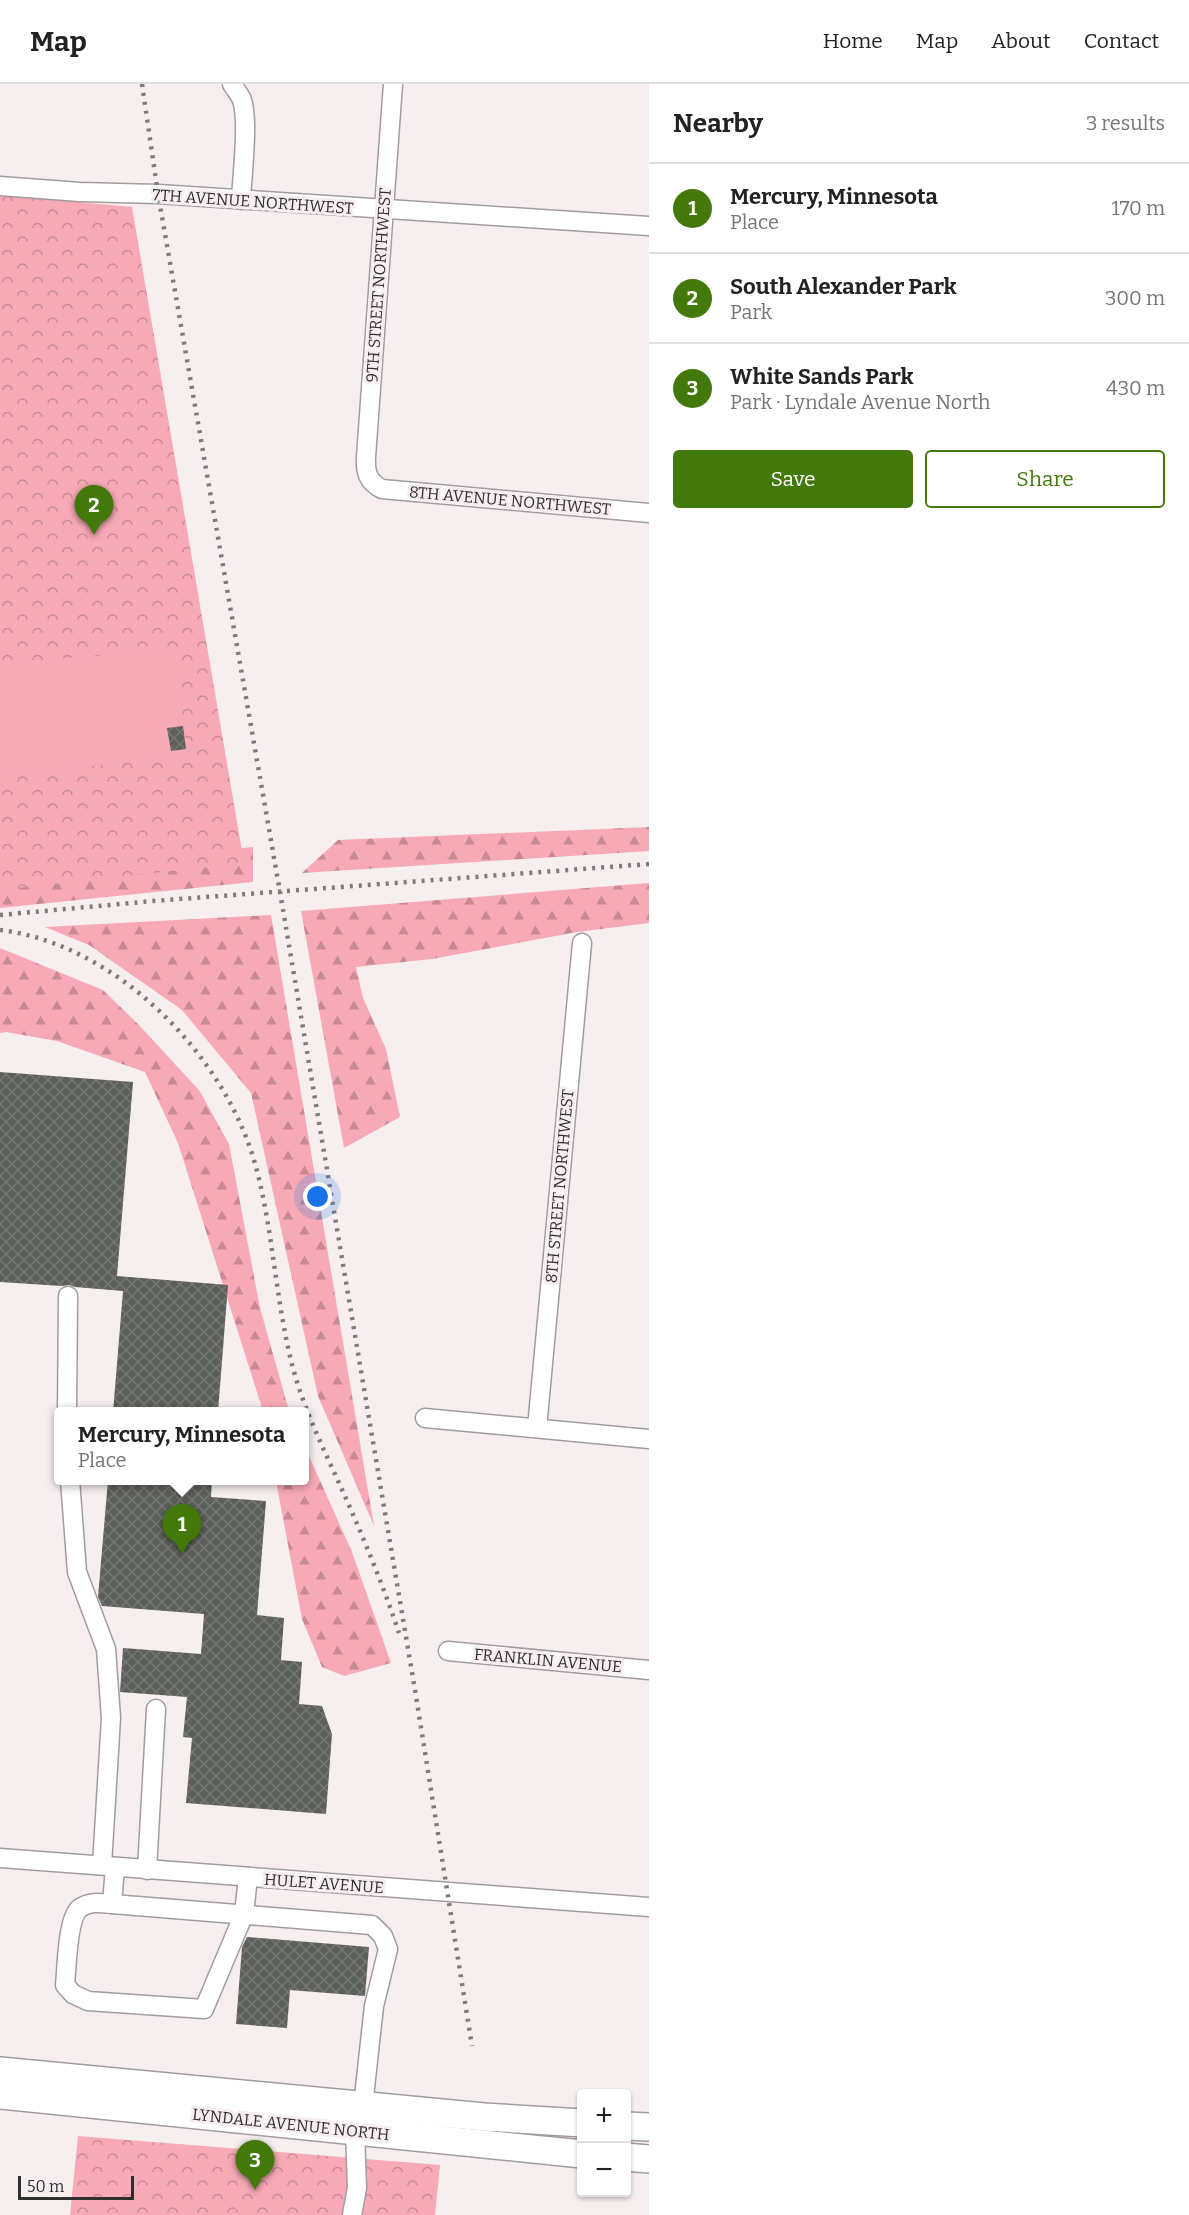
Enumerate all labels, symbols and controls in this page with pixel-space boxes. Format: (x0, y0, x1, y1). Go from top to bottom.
text: Map (30, 25, 87, 58)
text: Home (823, 28, 883, 54)
text: Map (916, 28, 958, 54)
text: About (991, 28, 1051, 54)
text: Contact (1084, 28, 1159, 54)
text: Nearby (673, 108, 763, 139)
text: 3 results (1086, 111, 1165, 135)
text: Mercury, Minnesota (730, 183, 938, 210)
street label: 7TH AVENUE NORTHWEST (152, 185, 354, 218)
street label: 9TH STREET NORTHWEST (362, 187, 395, 383)
text: 1 (688, 196, 697, 220)
text: 170 m (1112, 196, 1165, 220)
text: Place (730, 210, 779, 234)
text: South Alexander Park (730, 273, 957, 300)
text: 2 (687, 286, 698, 310)
text: 300 m (1105, 286, 1165, 310)
text: Park (730, 300, 772, 324)
text: White Sands Park (730, 363, 914, 390)
text: 3 (687, 376, 698, 400)
text: 430 m (1106, 376, 1165, 400)
text: Park · Lyndale Avenue North (730, 390, 990, 414)
button: Save (673, 450, 913, 508)
button: Share (925, 450, 1165, 508)
street label: 8TH AVENUE NORTHWEST (408, 482, 612, 519)
pin: 2 (74, 486, 113, 535)
street label: 8TH STREET NORTHWEST (542, 1088, 577, 1284)
your location (303, 1182, 332, 1211)
popup (54, 1407, 309, 1485)
text: Mercury, Minnesota (78, 1421, 285, 1448)
text: Place (78, 1448, 127, 1472)
pin: 1 (162, 1504, 201, 1554)
street label: FRANKLIN AVENUE (473, 1645, 623, 1676)
street label: HULET AVENUE (263, 1870, 384, 1897)
map controls (577, 2089, 631, 2197)
button: + (577, 2089, 631, 2143)
street label: LYNDALE AVENUE NORTH (191, 2105, 391, 2144)
pin: 3 (236, 2140, 274, 2190)
button: − (577, 2143, 631, 2197)
scale bar (18, 2173, 134, 2200)
text: 50 m (27, 2177, 64, 2196)

